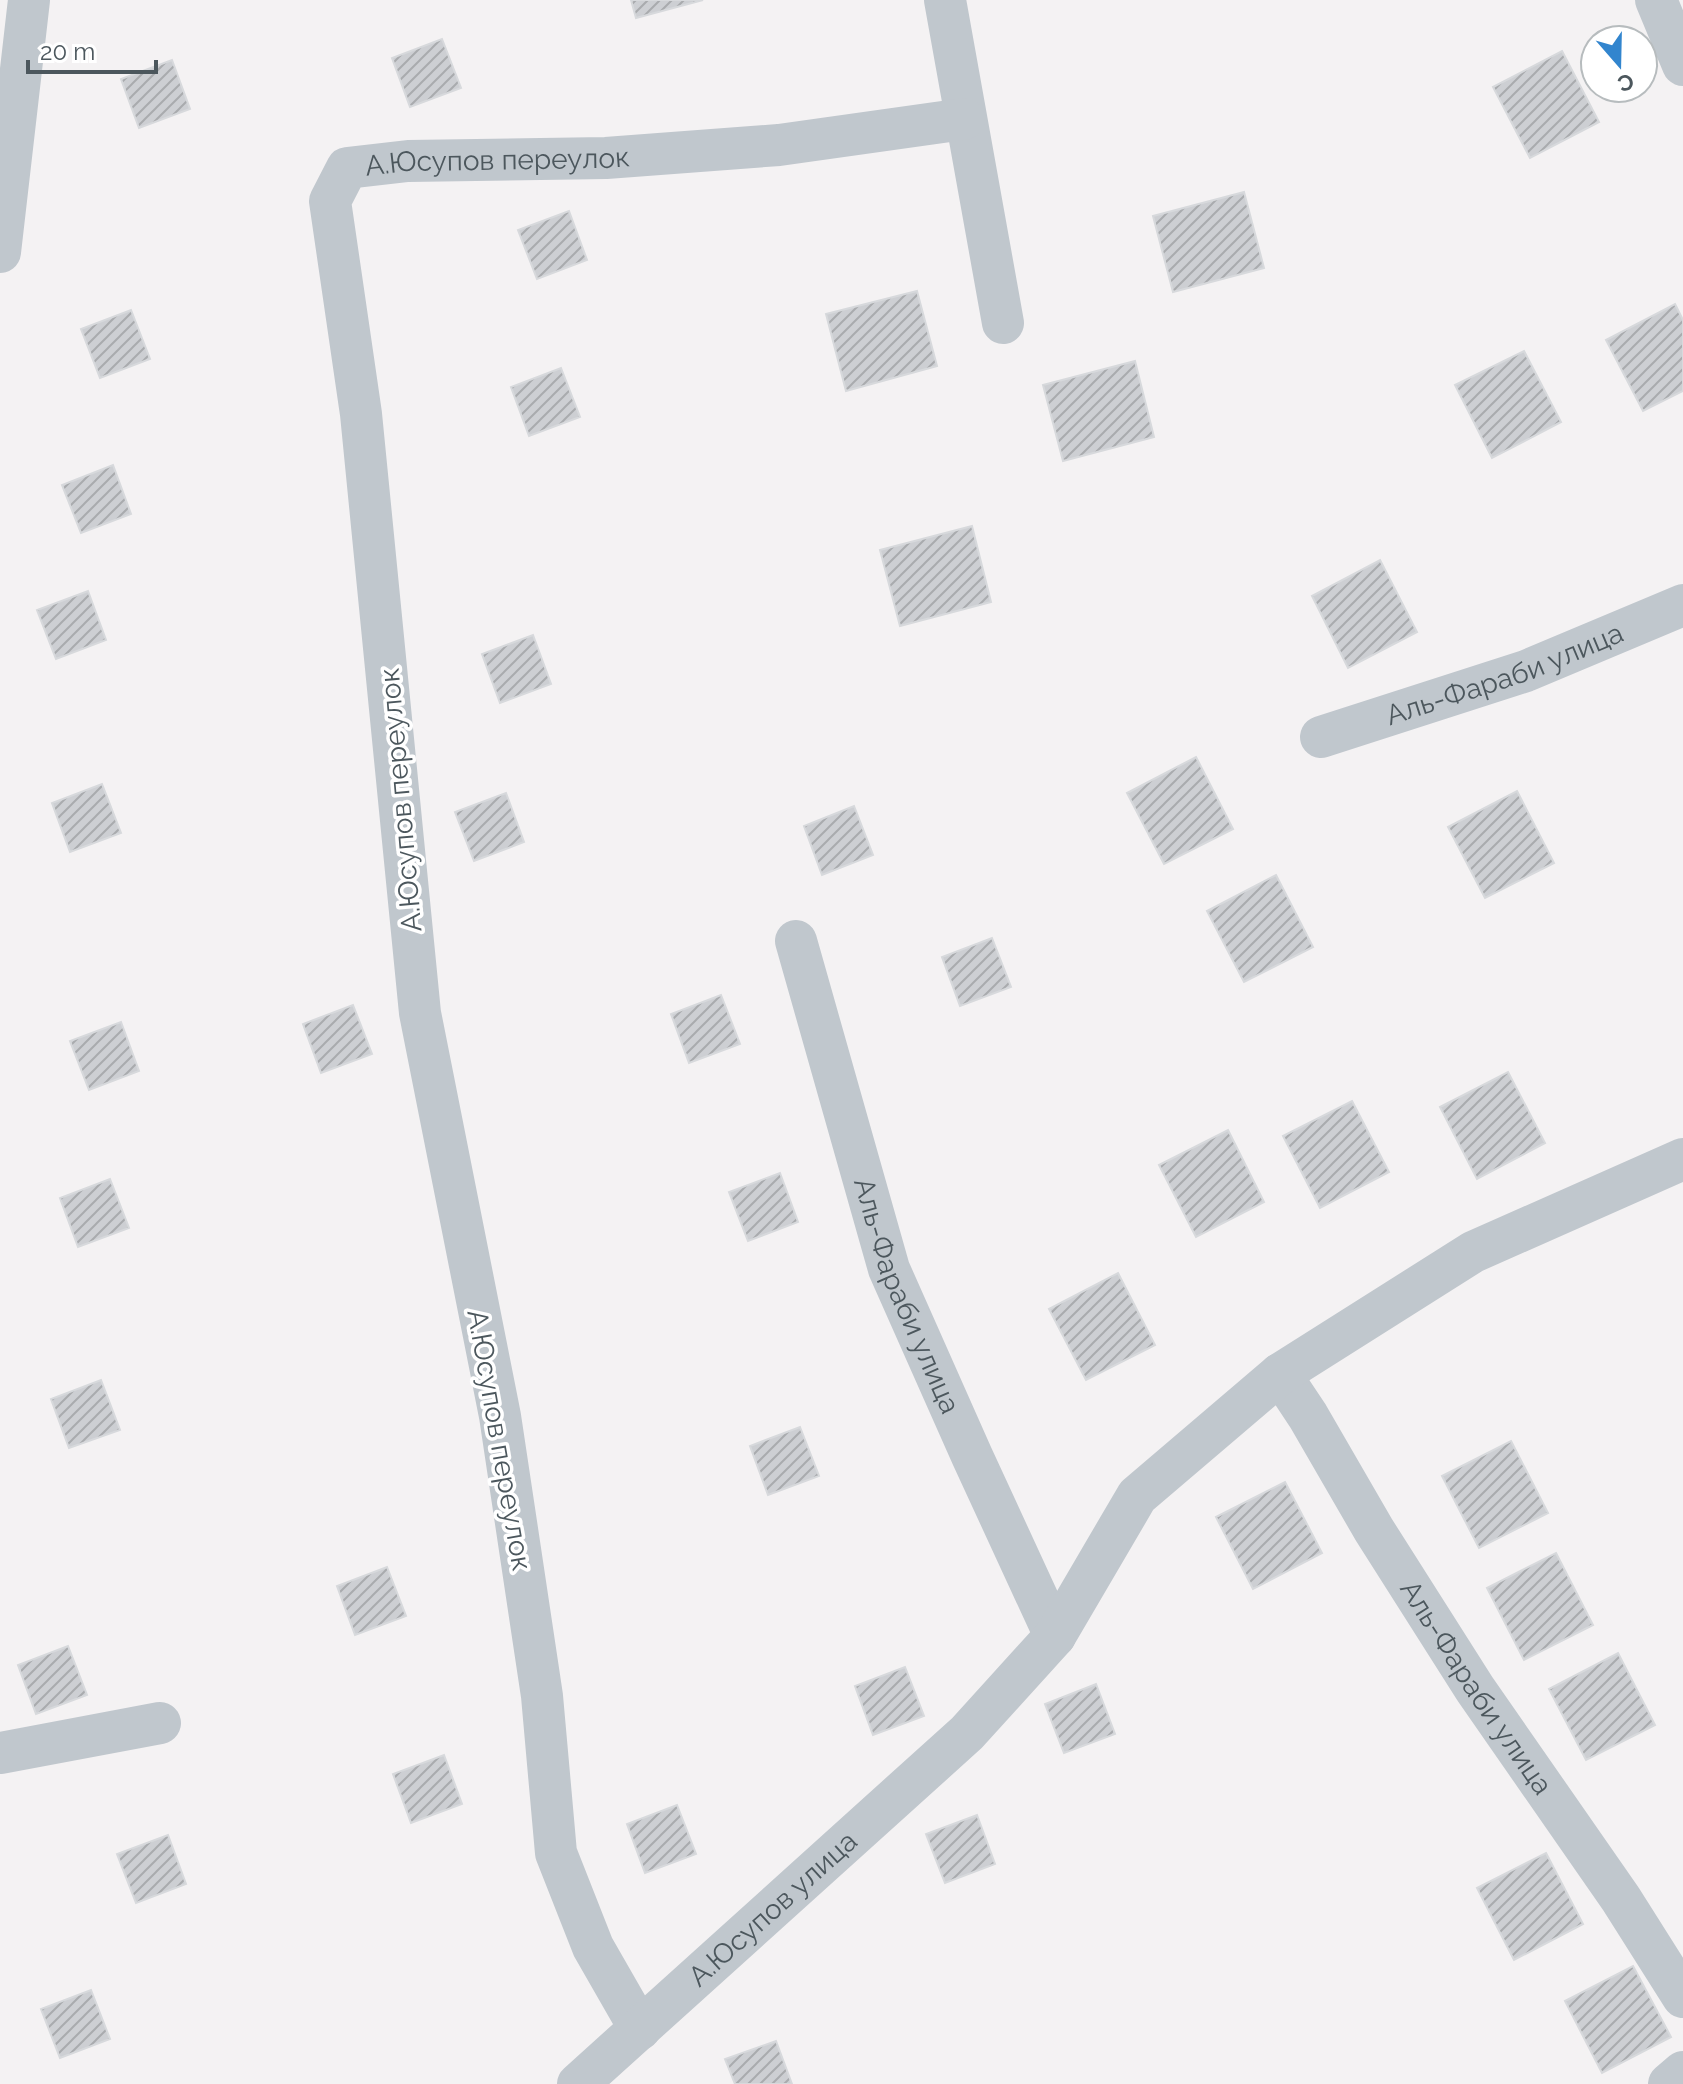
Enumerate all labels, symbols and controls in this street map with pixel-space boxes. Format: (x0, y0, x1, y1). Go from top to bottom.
scale bar (28, 24, 156, 74)
north arrow (1579, 24, 1659, 104)
text: 20 m (40, 37, 95, 66)
text: С (1614, 68, 1637, 98)
street label: А.Юсупов переулок (363, 140, 631, 183)
street label: Аль-Фараби улица (1382, 616, 1628, 732)
street label: А.Юсупов переулок (373, 667, 428, 933)
street label: Аль-Фараби улица (847, 1174, 967, 1419)
street label: А.Юсупов переулок (460, 1307, 539, 1573)
street label: Аль-Фараби улица (1393, 1574, 1559, 1801)
street label: А.Юсупов улица (682, 1825, 864, 1993)

